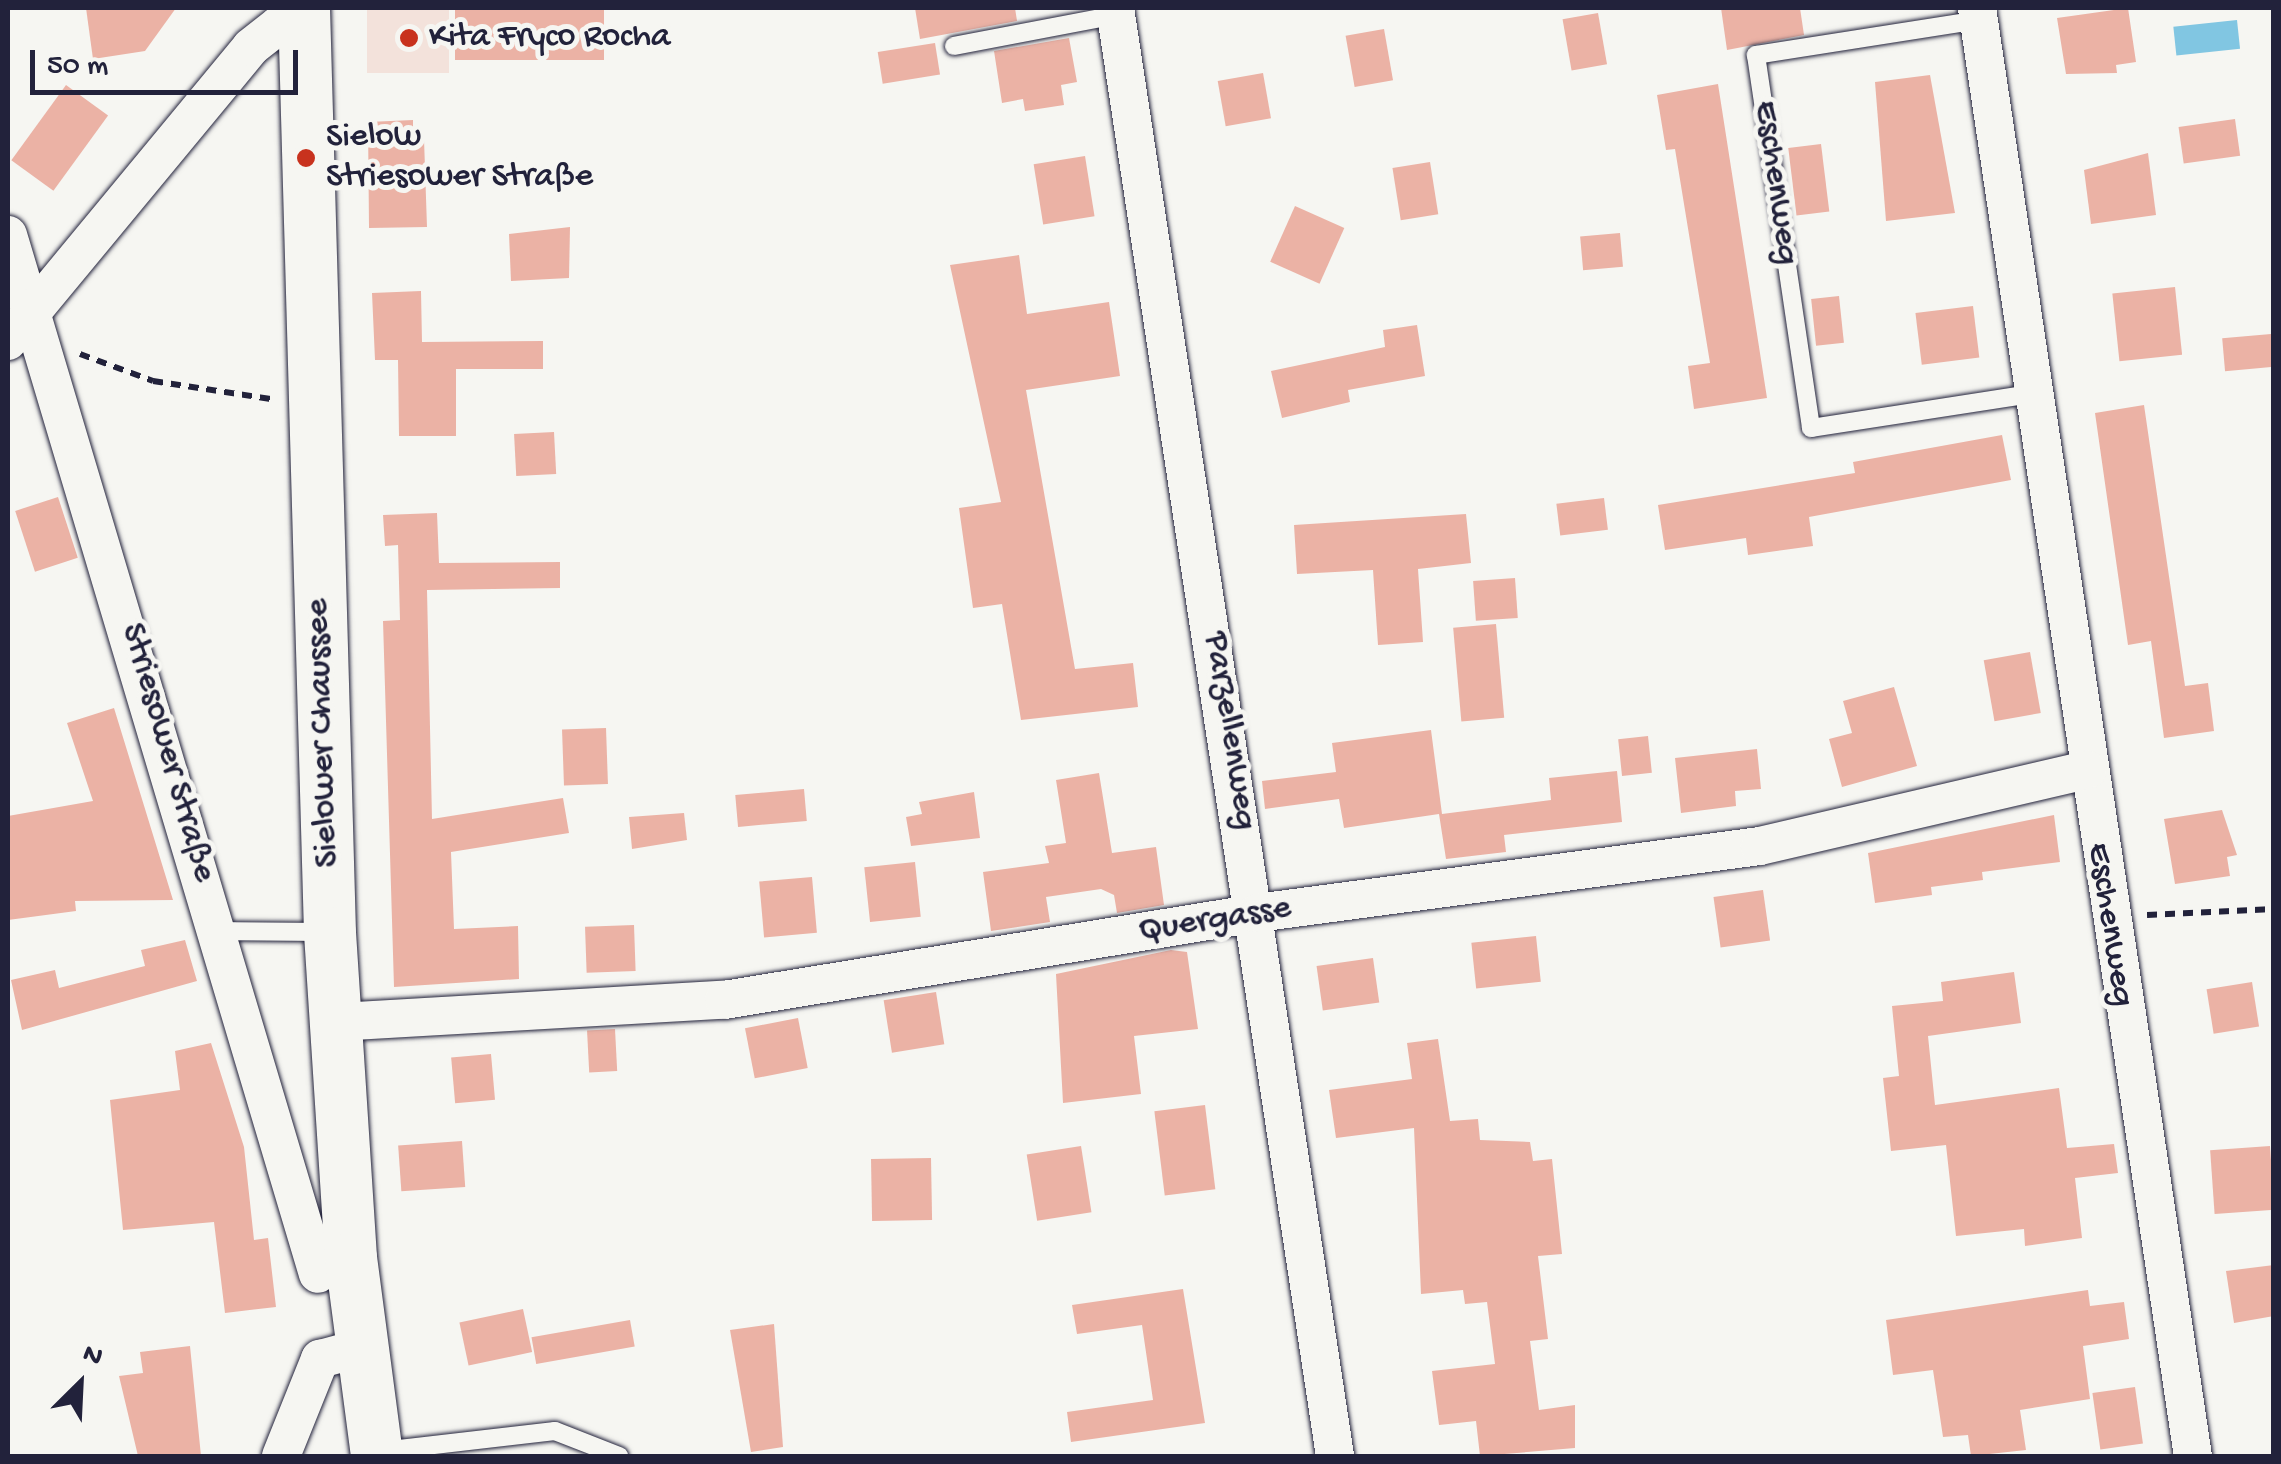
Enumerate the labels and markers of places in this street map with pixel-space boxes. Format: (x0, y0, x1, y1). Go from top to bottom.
place label: Kita Fryco Rocha (429, 17, 670, 59)
marker: Kita Fryco Rocha (398, 27, 420, 49)
place label: Sielow Striesower Straße (326, 117, 593, 199)
marker: Sielow Striesower Straße (295, 147, 317, 169)

